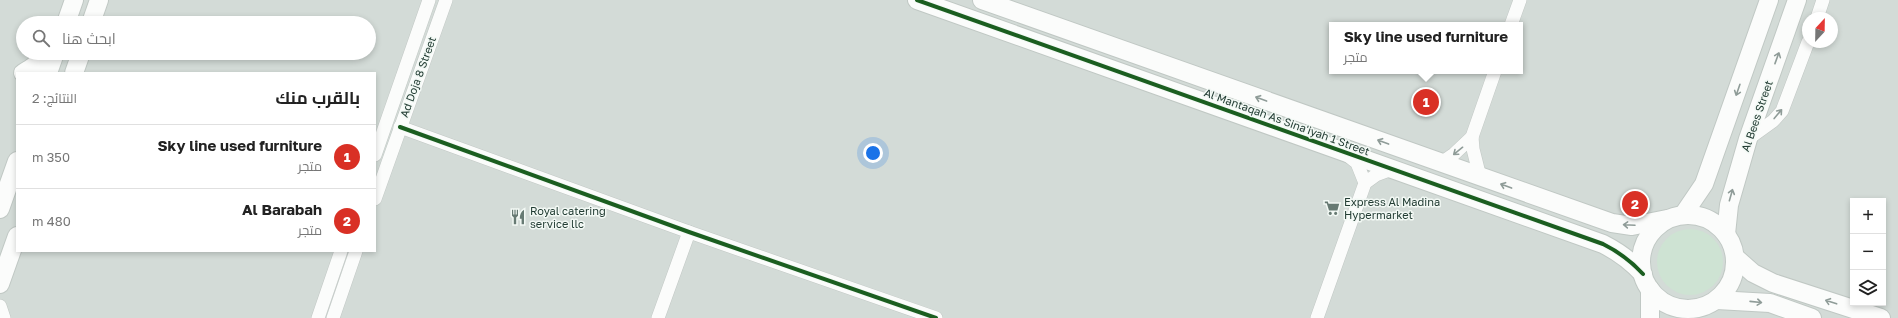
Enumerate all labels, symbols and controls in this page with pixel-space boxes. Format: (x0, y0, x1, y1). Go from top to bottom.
north arrow (1802, 12, 1838, 48)
search box (16, 16, 376, 60)
popup (1329, 22, 1523, 74)
icon: search (30, 27, 52, 49)
text: Sky line used furniture (1344, 27, 1508, 45)
text: ابحث هنا (62, 29, 116, 47)
street label: Ad Doja 8 Street (397, 35, 438, 119)
text: متجر (1344, 49, 1368, 65)
one-way arrow (1773, 53, 1781, 65)
street label: Al Bees Street (1738, 78, 1775, 153)
one-way arrow (1733, 83, 1741, 95)
street label: Al Mantaqah As Sina'iyah 1 Street (1203, 85, 1372, 158)
text: بالقرب منك (276, 87, 360, 108)
pin: 1 (1413, 87, 1439, 117)
text: النتائج: 2 (32, 90, 77, 106)
one-way arrow (1255, 94, 1267, 102)
one-way arrow (1774, 109, 1783, 120)
text: Sky line used furniture (158, 136, 322, 154)
one-way arrow (1378, 138, 1390, 146)
your location (863, 143, 883, 163)
one-way arrow (1452, 146, 1463, 155)
text: 350 m (32, 149, 70, 165)
text: 1 (344, 149, 350, 165)
text: متجر (298, 158, 322, 174)
one-way arrow (1500, 181, 1512, 189)
pin: 2 (1622, 189, 1648, 219)
one-way arrow (1728, 189, 1735, 202)
place label: Express Al Madina Hypermarket (1344, 195, 1440, 221)
map controls (1850, 198, 1886, 306)
button: + (1850, 198, 1886, 234)
supermarket icon: Express Al Madina Hypermarket (1323, 199, 1341, 217)
text: Al Barabah (242, 200, 322, 218)
place label: Royal catering service llc (530, 204, 606, 230)
restaurant icon: Royal catering service llc (509, 208, 527, 226)
text: 480 m (32, 213, 71, 229)
text: 2 (343, 213, 351, 229)
one-way arrow (1623, 221, 1636, 229)
text: متجر (298, 222, 322, 238)
button: − (1850, 234, 1886, 270)
button: layers (1850, 270, 1886, 306)
one-way arrow (1825, 297, 1837, 305)
one-way arrow (1749, 298, 1762, 305)

